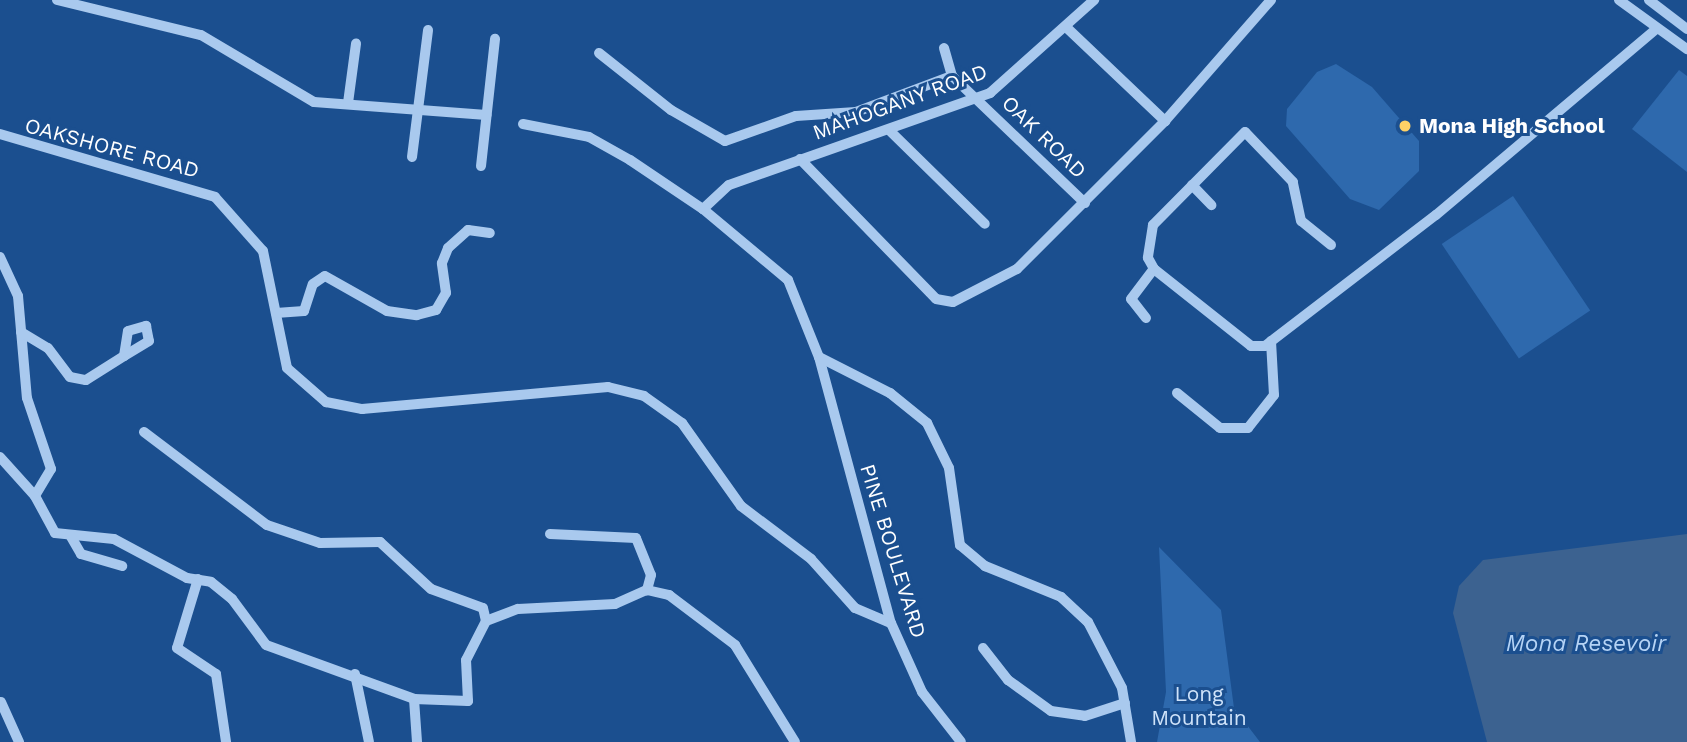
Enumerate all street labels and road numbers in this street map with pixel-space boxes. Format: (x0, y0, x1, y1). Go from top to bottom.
street label: MAHOGANY ROAD (809, 59, 991, 145)
street label: OAK ROAD (996, 90, 1092, 184)
street label: OAKSHORE ROAD (22, 113, 202, 183)
street label: PINE BOULEVARD (855, 461, 931, 641)

